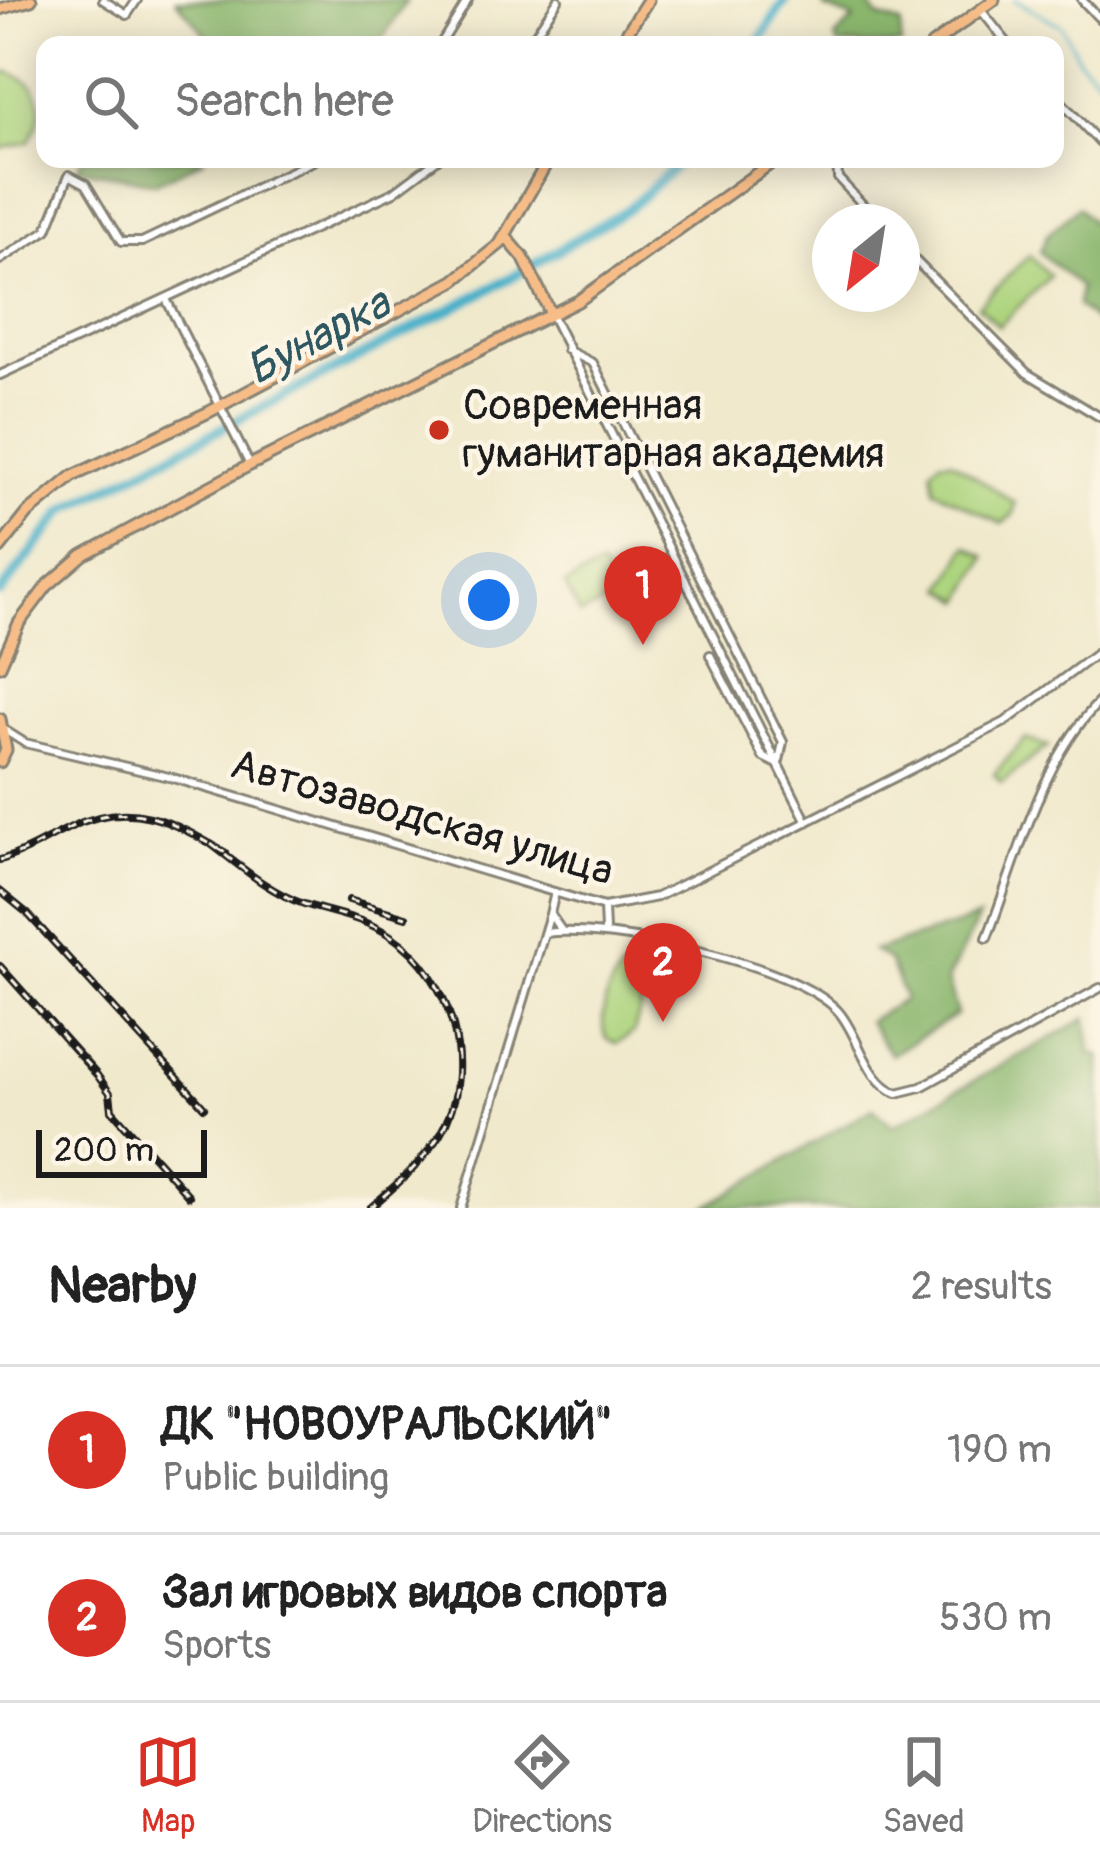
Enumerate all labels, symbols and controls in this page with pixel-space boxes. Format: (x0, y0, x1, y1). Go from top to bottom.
search box (36, 36, 1064, 168)
icon: search (78, 69, 144, 135)
text: Search here (174, 74, 394, 130)
north arrow (812, 204, 920, 312)
water label: Бунарка (236, 275, 401, 398)
place label: Современная гуманитарная академия (463, 380, 885, 480)
marker: Современная гуманитарная академия (426, 417, 452, 443)
pin: 1 (604, 546, 682, 645)
your location (459, 570, 519, 630)
street label: Автозаводская улица (225, 738, 619, 898)
pin: 2 (624, 923, 702, 1022)
scale bar (36, 1124, 207, 1177)
text: 200 m (54, 1130, 154, 1171)
text: Nearby (48, 1254, 196, 1318)
text: 2 results (911, 1262, 1052, 1311)
text: ДК "НОВОУРАЛЬСКИЙ" (162, 1397, 613, 1453)
text: 1 (79, 1425, 95, 1474)
text: 190 m (947, 1425, 1052, 1474)
text: Public building (162, 1453, 389, 1502)
text: Зал игровых видов спорта (162, 1565, 667, 1621)
text: 2 (76, 1593, 98, 1642)
text: 530 m (939, 1593, 1052, 1642)
text: Sports (162, 1621, 271, 1670)
tab: Map (135, 1729, 201, 1842)
tab: Directions (472, 1729, 612, 1842)
tab: Saved (883, 1729, 965, 1842)

